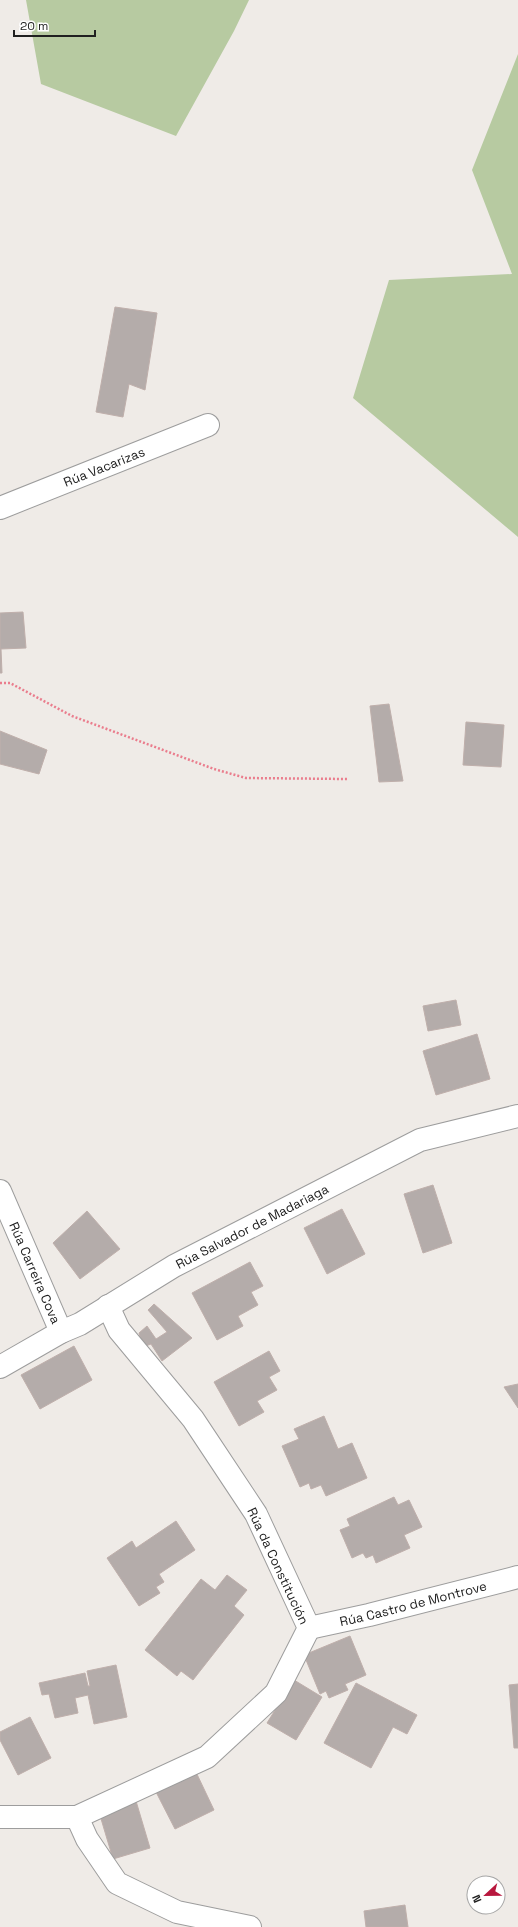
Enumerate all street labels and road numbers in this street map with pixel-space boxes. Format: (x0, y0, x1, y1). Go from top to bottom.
street label: Rúa Vacarizas (61, 443, 147, 490)
street label: Rúa Salvador de Madariaga (173, 1180, 332, 1272)
street label: Rúa Carreira Cova (6, 1219, 65, 1327)
street label: Rúa da Constitución (243, 1505, 313, 1627)
street label: Rúa Castro de Montrove (338, 1577, 488, 1630)

